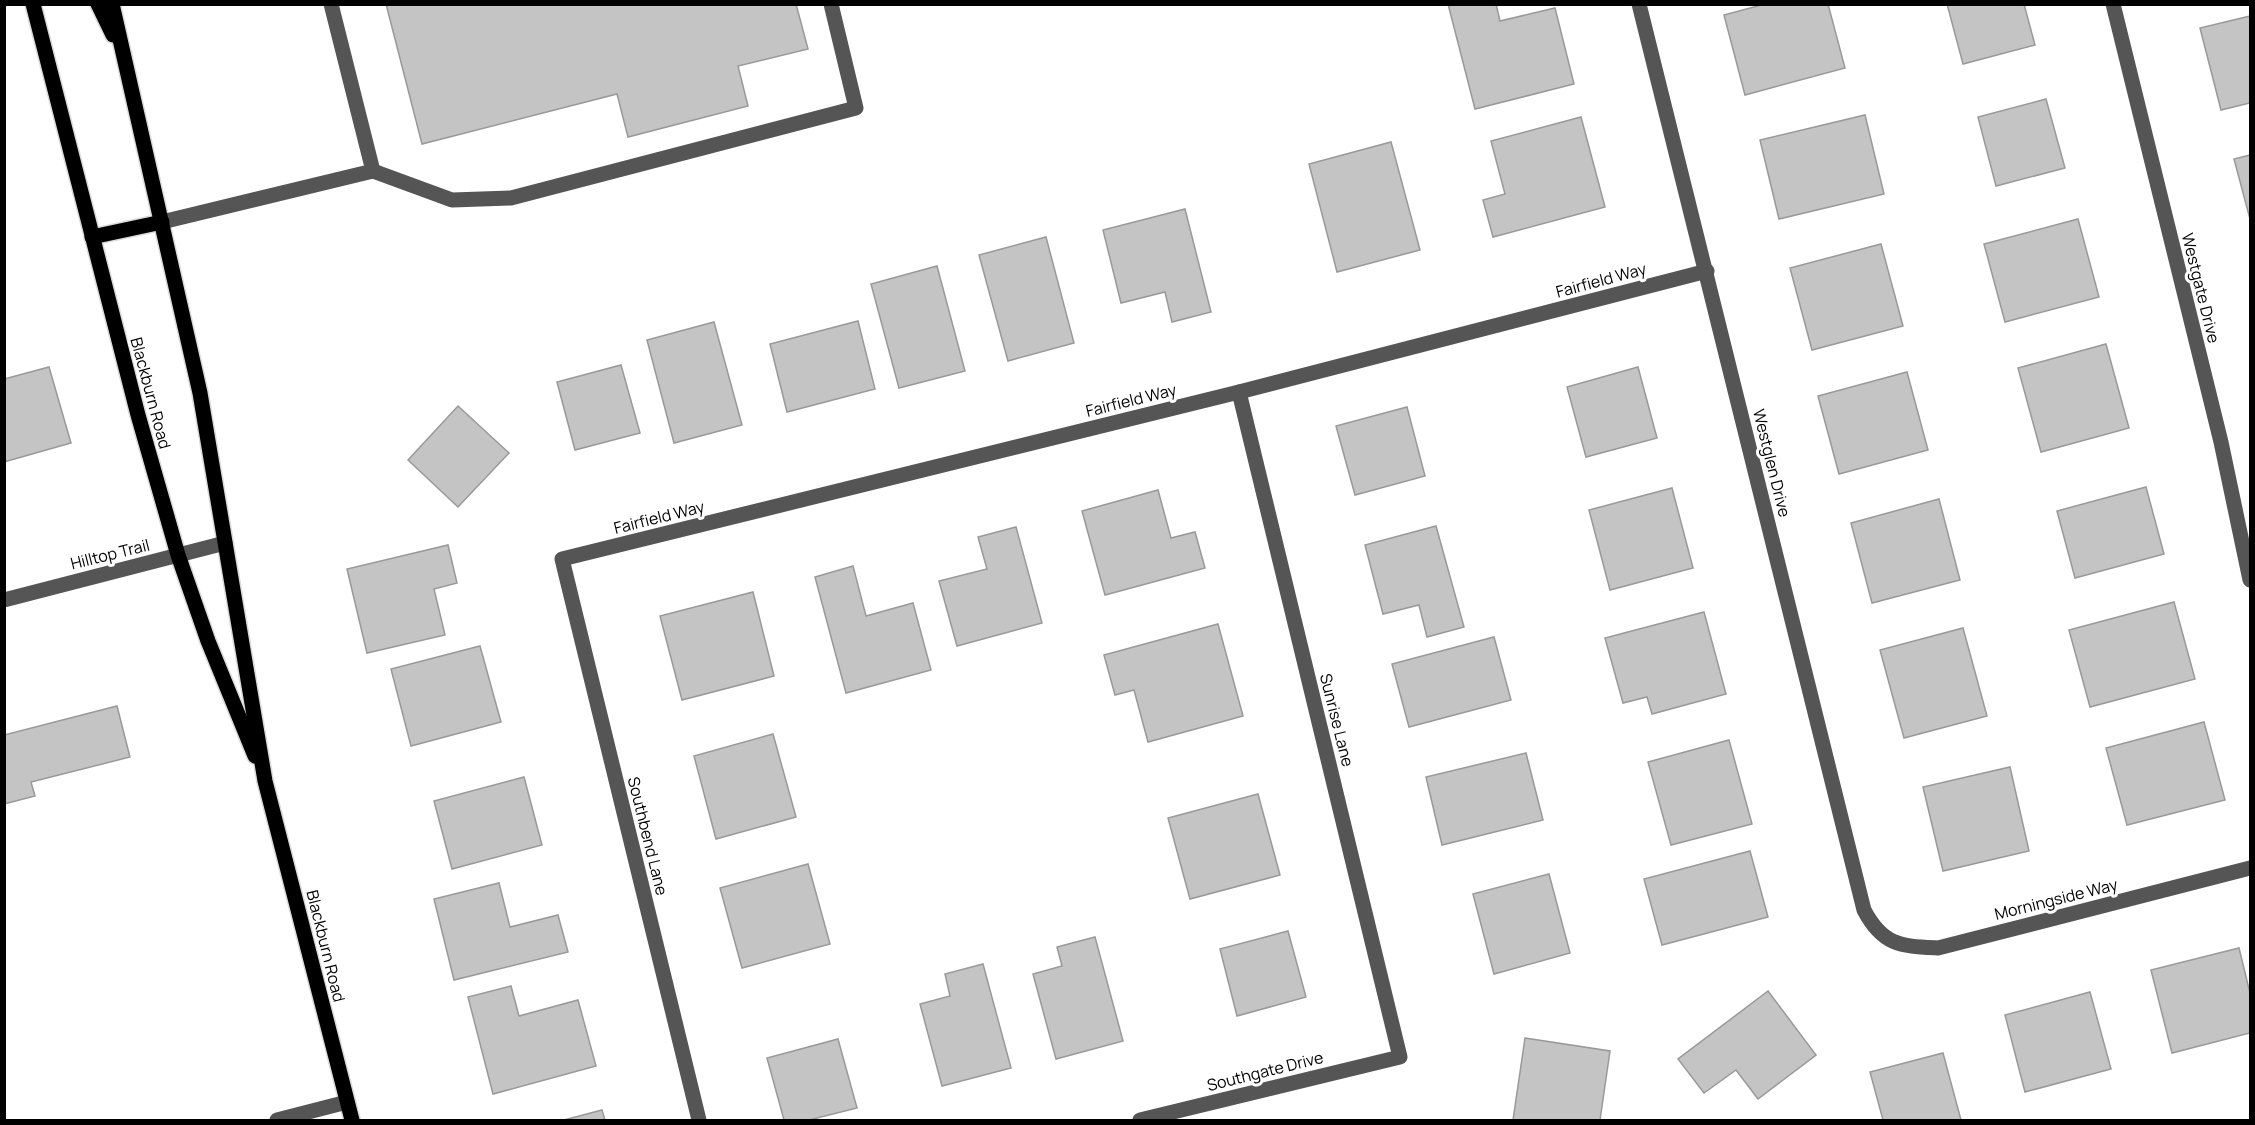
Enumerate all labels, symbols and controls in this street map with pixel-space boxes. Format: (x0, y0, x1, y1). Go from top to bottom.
street label: Westgate Drive (2177, 231, 2225, 345)
street label: Fairfield Way (1553, 257, 1649, 303)
street label: Blackburn Road (126, 335, 176, 451)
street label: Fairfield Way (1083, 378, 1179, 422)
street label: Westglen Drive (1748, 407, 1796, 519)
street label: Fairfield Way (611, 495, 707, 539)
street label: Hilltop Trail (68, 534, 152, 574)
street label: Sunrise Lane (1315, 671, 1359, 769)
street label: Southbend Lane (623, 774, 673, 898)
street label: Morningside Way (1992, 873, 2120, 925)
street label: Blackburn Road (301, 888, 351, 1004)
street label: Southgate Drive (1205, 1046, 1325, 1096)

